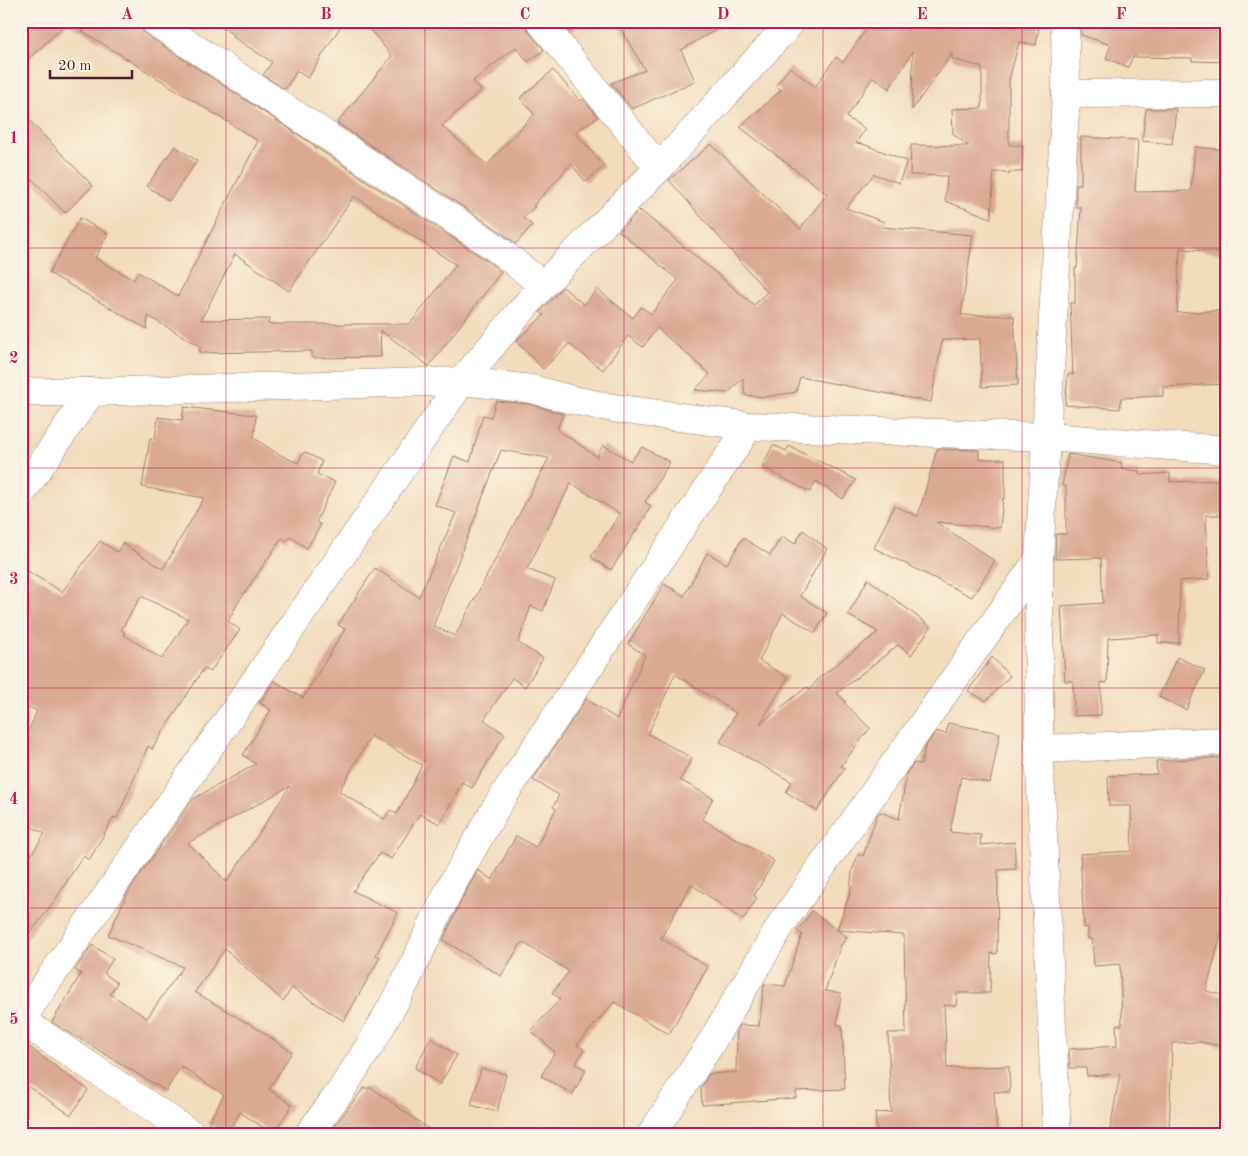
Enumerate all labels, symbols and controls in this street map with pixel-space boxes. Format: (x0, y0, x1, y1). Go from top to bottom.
text: A (121, 7, 133, 23)
text: B (320, 7, 332, 23)
text: C (520, 7, 530, 23)
text: D (717, 7, 729, 23)
text: E (916, 7, 928, 23)
text: F (1116, 7, 1127, 23)
scale bar (50, 48, 132, 80)
text: 20 m (58, 59, 92, 74)
text: 1 (9, 131, 19, 147)
text: 2 (9, 351, 19, 367)
text: 3 (9, 572, 19, 588)
text: 4 (9, 792, 19, 808)
text: 5 (9, 1012, 19, 1028)

